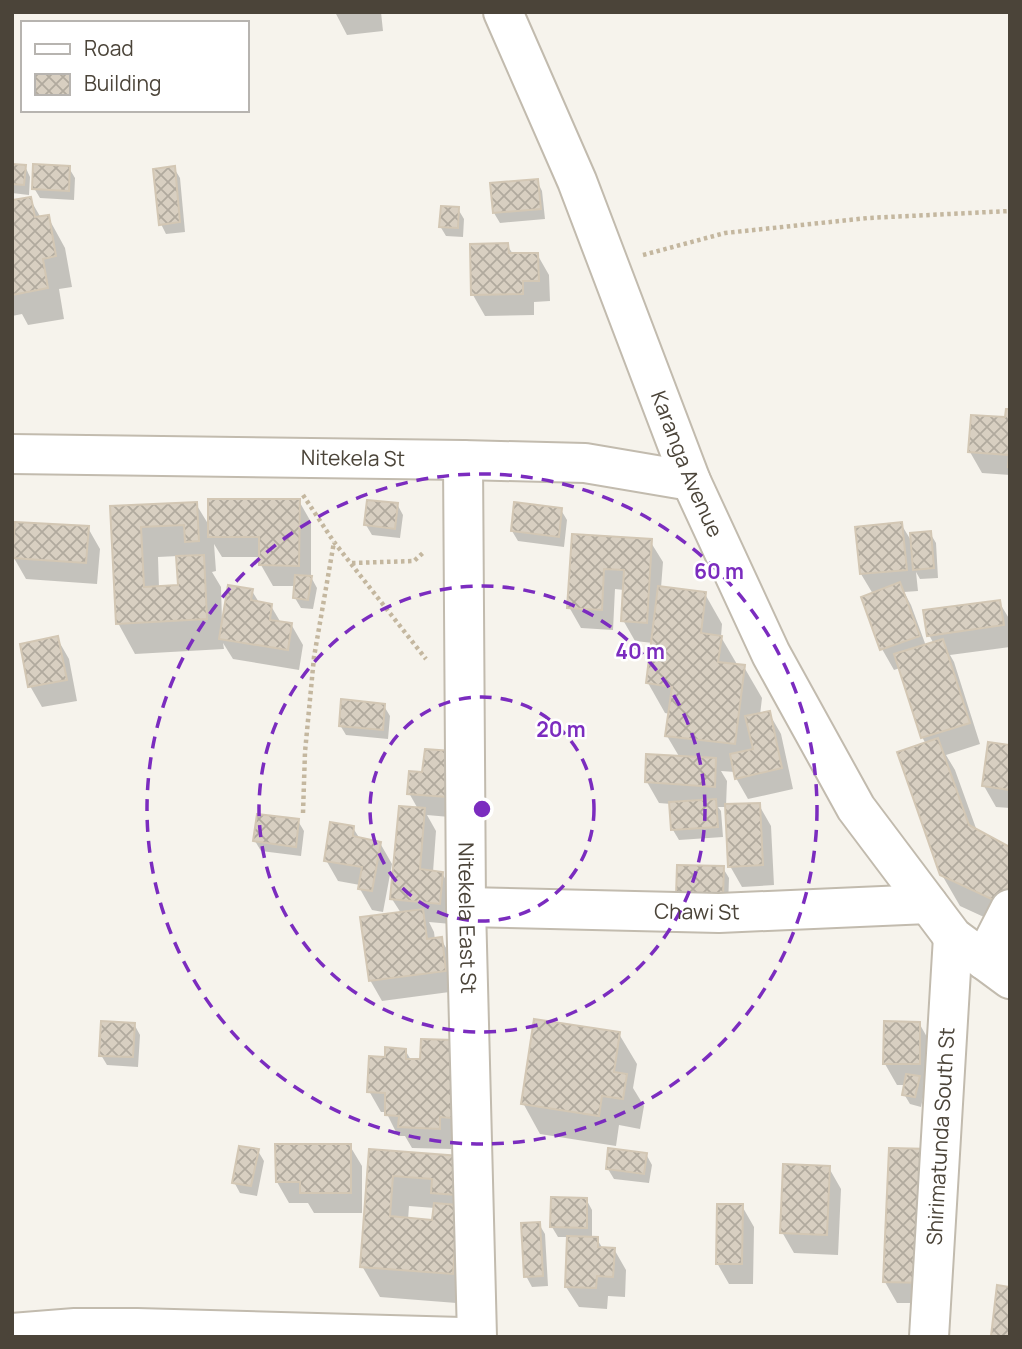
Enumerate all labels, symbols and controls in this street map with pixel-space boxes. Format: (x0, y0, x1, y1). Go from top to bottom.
legend (21, 21, 248, 112)
text: Road (84, 34, 134, 62)
text: Building (84, 69, 161, 97)
street label: Karanga Avenue (645, 387, 730, 541)
street label: Nitekela St (301, 443, 405, 472)
text: 60 m (694, 557, 744, 585)
text: 40 m (615, 637, 665, 665)
text: 20 m (536, 715, 586, 743)
centre of rings (470, 797, 494, 821)
street label: Nitekela East St (453, 842, 483, 994)
street label: Chawi St (654, 896, 740, 926)
street label: Shirimatunda South St (920, 1027, 961, 1246)

